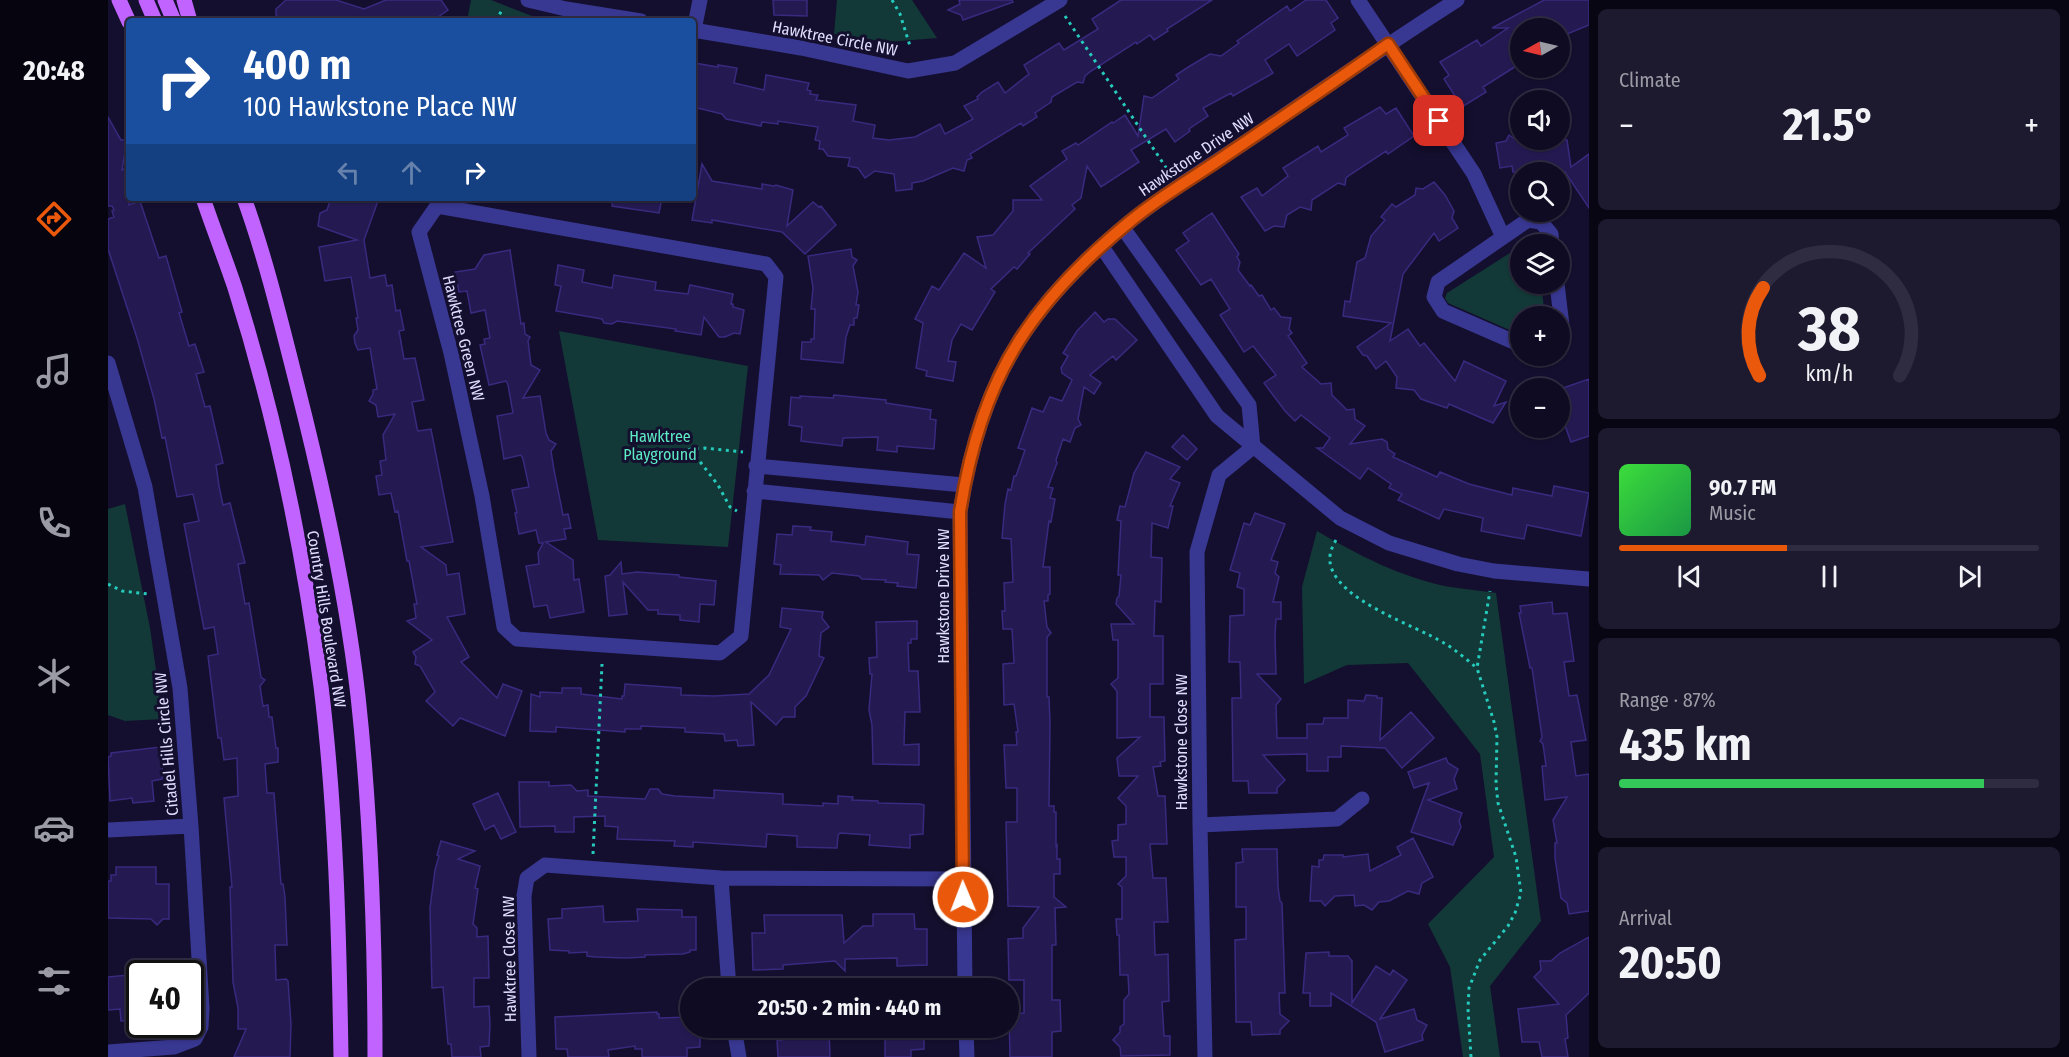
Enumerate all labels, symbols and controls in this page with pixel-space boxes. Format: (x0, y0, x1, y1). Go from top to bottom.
street label: Hawktree Circle NW (771, 17, 899, 60)
north arrow (1510, 18, 1570, 78)
map controls (1510, 18, 1570, 438)
text: 400 m (243, 40, 351, 90)
icon: right (144, 42, 222, 120)
text: 20:48 (23, 55, 85, 87)
text: Climate (1619, 68, 1681, 92)
button: sound (1510, 90, 1570, 150)
text: 100 Hawkstone Place NW (243, 91, 517, 123)
pin (1413, 95, 1464, 146)
text: 21.5° (1783, 98, 1875, 152)
icon: arrive (1422, 104, 1455, 137)
text: − (1619, 106, 1634, 146)
text: + (2024, 106, 2039, 146)
street label: Hawkstone Drive NW (1135, 109, 1258, 200)
icon: left (332, 156, 365, 189)
icon: ahead (395, 156, 428, 189)
icon: right (458, 156, 491, 189)
button: search (1510, 162, 1570, 222)
icon: directions (33, 198, 75, 240)
button: layers (1510, 234, 1570, 294)
street label: Hawktree Green NW (439, 273, 488, 403)
text: 38 (1797, 292, 1860, 367)
button: + (1510, 306, 1570, 366)
icon: music (33, 350, 75, 392)
text: km/h (1805, 361, 1853, 387)
button: − (1510, 378, 1570, 438)
park label: Hawktree Playground (623, 427, 697, 464)
text: 90.7 FM (1709, 474, 1776, 501)
text: Music (1709, 501, 1756, 525)
icon: phone (33, 502, 75, 544)
street label: Hawkstone Drive NW (934, 528, 953, 663)
street label: Country Hills Boulevard NW (303, 529, 350, 709)
icon: previous (1673, 560, 1706, 593)
icon: pause (1813, 560, 1846, 593)
icon: next (1953, 560, 1986, 593)
icon: climate (33, 655, 75, 697)
street label: Citadel Hills Circle NW (151, 671, 182, 817)
street label: Hawkstone Close NW (1172, 674, 1191, 810)
text: Range · 87% (1619, 688, 1716, 712)
text: 435 km (1619, 718, 1752, 772)
icon: car (33, 807, 75, 849)
position arrow (931, 865, 995, 929)
street label: Hawktree Close NW (499, 896, 520, 1022)
text: Arrival (1619, 906, 1672, 930)
text: 20:50 (1619, 936, 1722, 990)
icon: filters (33, 960, 75, 1002)
speed limit sign: 40 (126, 960, 204, 1038)
text: 20:50 · 2 min · 440 m (758, 994, 941, 1021)

